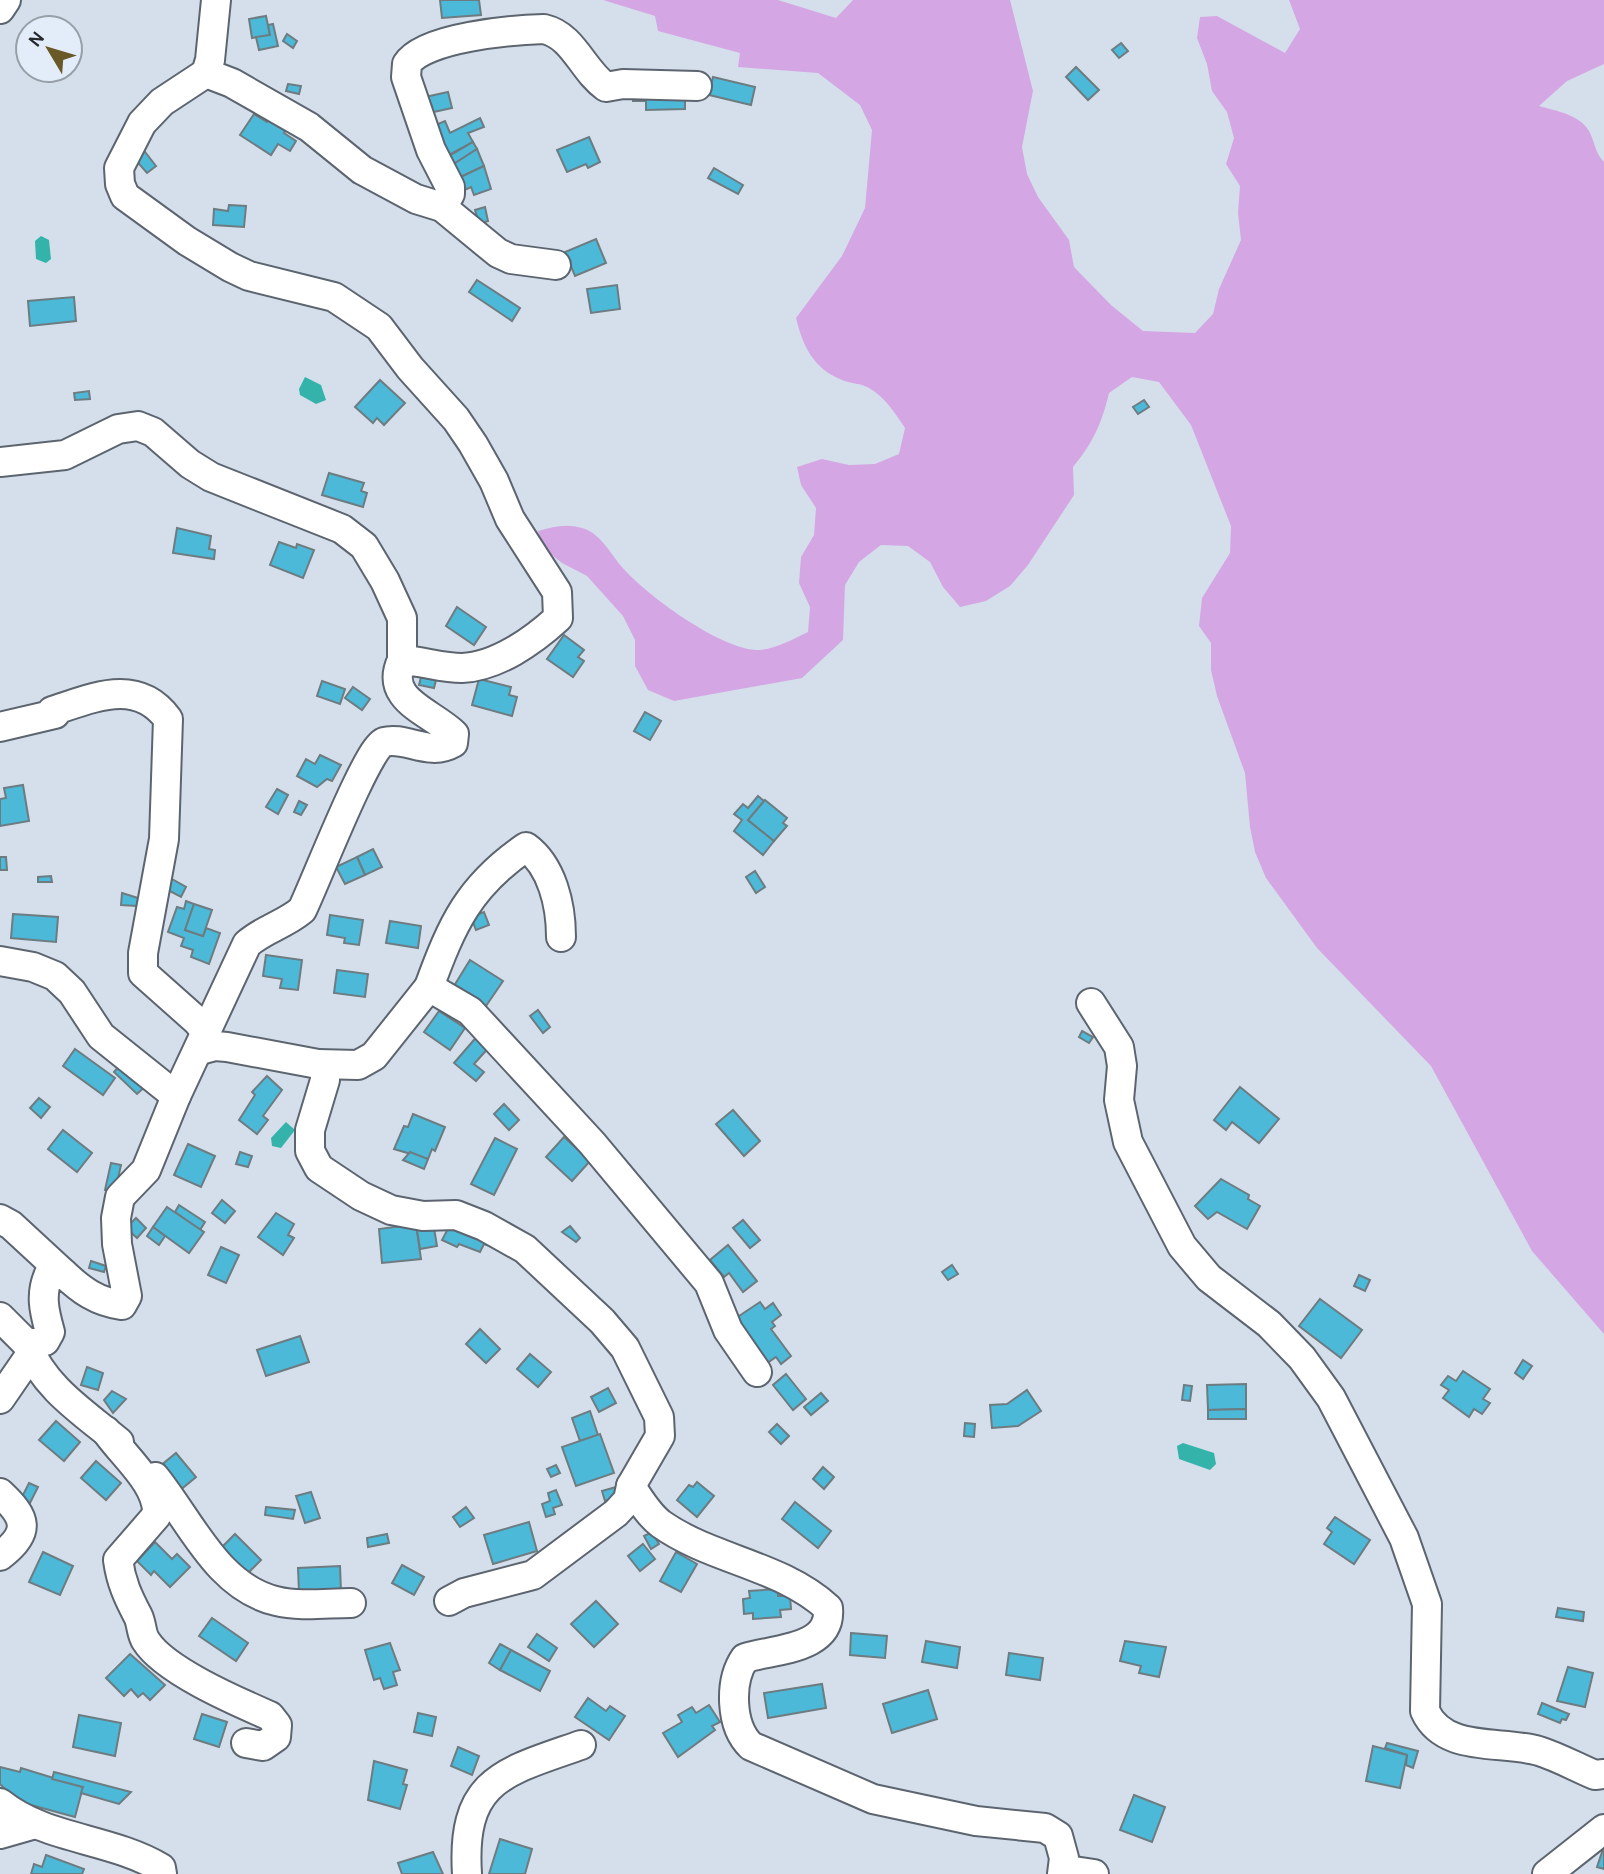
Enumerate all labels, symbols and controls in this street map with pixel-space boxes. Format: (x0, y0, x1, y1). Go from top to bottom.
north arrow (14, 14, 84, 84)
text: N (24, 27, 49, 51)

